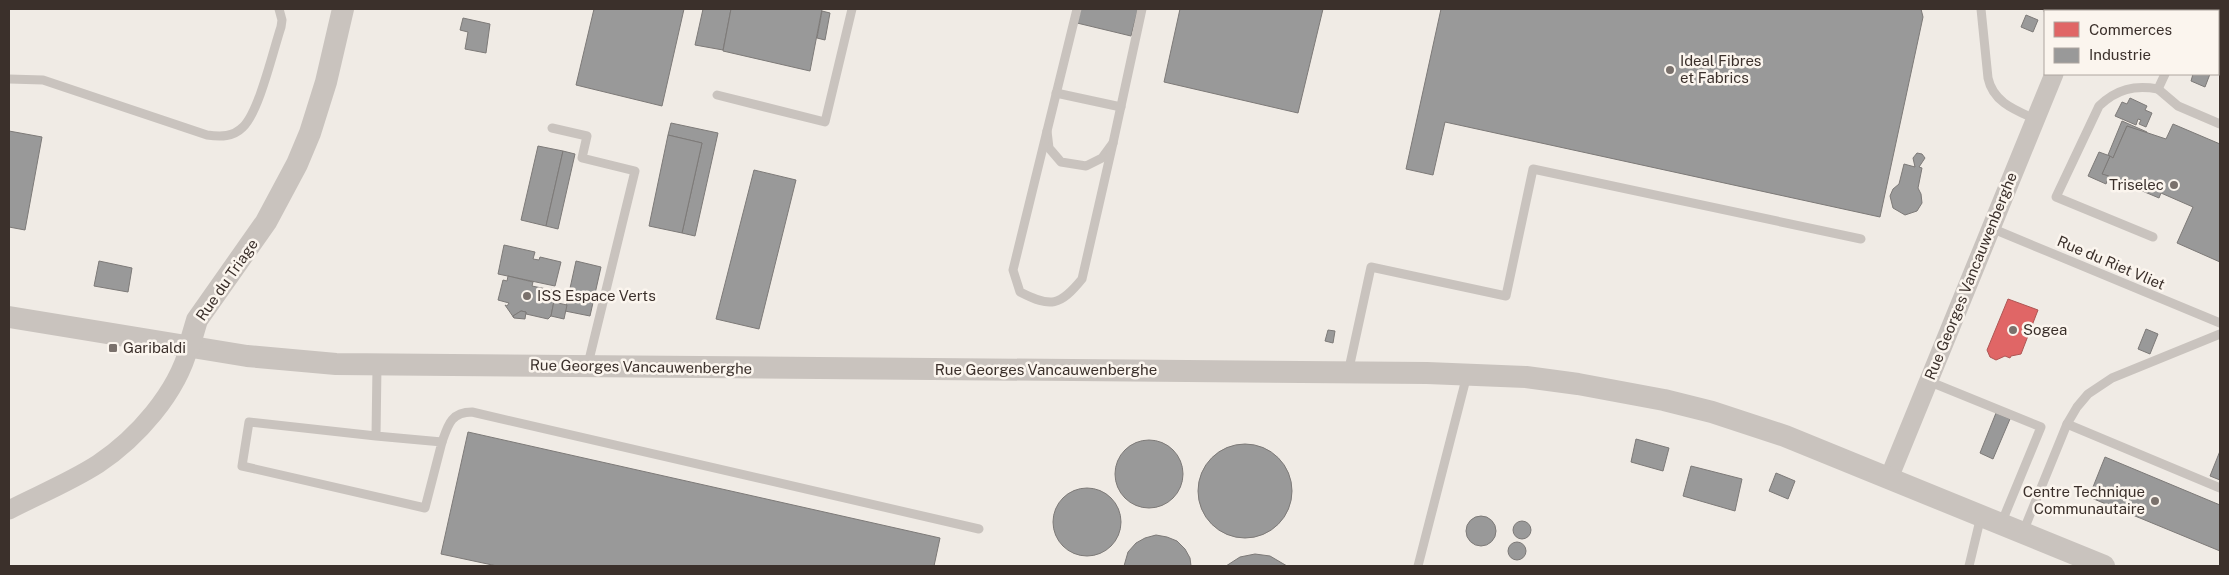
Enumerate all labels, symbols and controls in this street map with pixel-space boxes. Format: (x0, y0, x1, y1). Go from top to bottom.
legend (2044, 10, 2219, 75)
text: Commerces (2089, 21, 2172, 38)
text: Industrie (2089, 46, 2151, 63)
place label: Ideal Fibres et Fabrics (1680, 52, 1761, 86)
marker: Ideal Fibres et Fabrics (1664, 64, 1676, 76)
street label: Rue Georges Vancauwenberghe (1921, 170, 2020, 382)
place label: Triselec (2109, 176, 2164, 193)
marker: Triselec (2168, 179, 2180, 191)
street label: Rue du Riet Vliet (2055, 232, 2168, 293)
street label: Rue du Triage (192, 236, 261, 324)
place label: ISS Espace Verts (537, 287, 656, 304)
marker: ISS Espace Verts (521, 290, 533, 302)
place label: Sogea (2023, 321, 2067, 338)
marker: Sogea (2007, 324, 2019, 336)
place label: Garibaldi (123, 339, 186, 356)
marker: Garibaldi (107, 342, 119, 354)
street label: Rue Georges Vancauwenberghe (530, 356, 752, 377)
street label: Rue Georges Vancauwenberghe (935, 361, 1157, 378)
place label: Centre Technique Communautaire (2023, 483, 2145, 517)
marker: Centre Technique Communautaire (2149, 495, 2161, 507)

